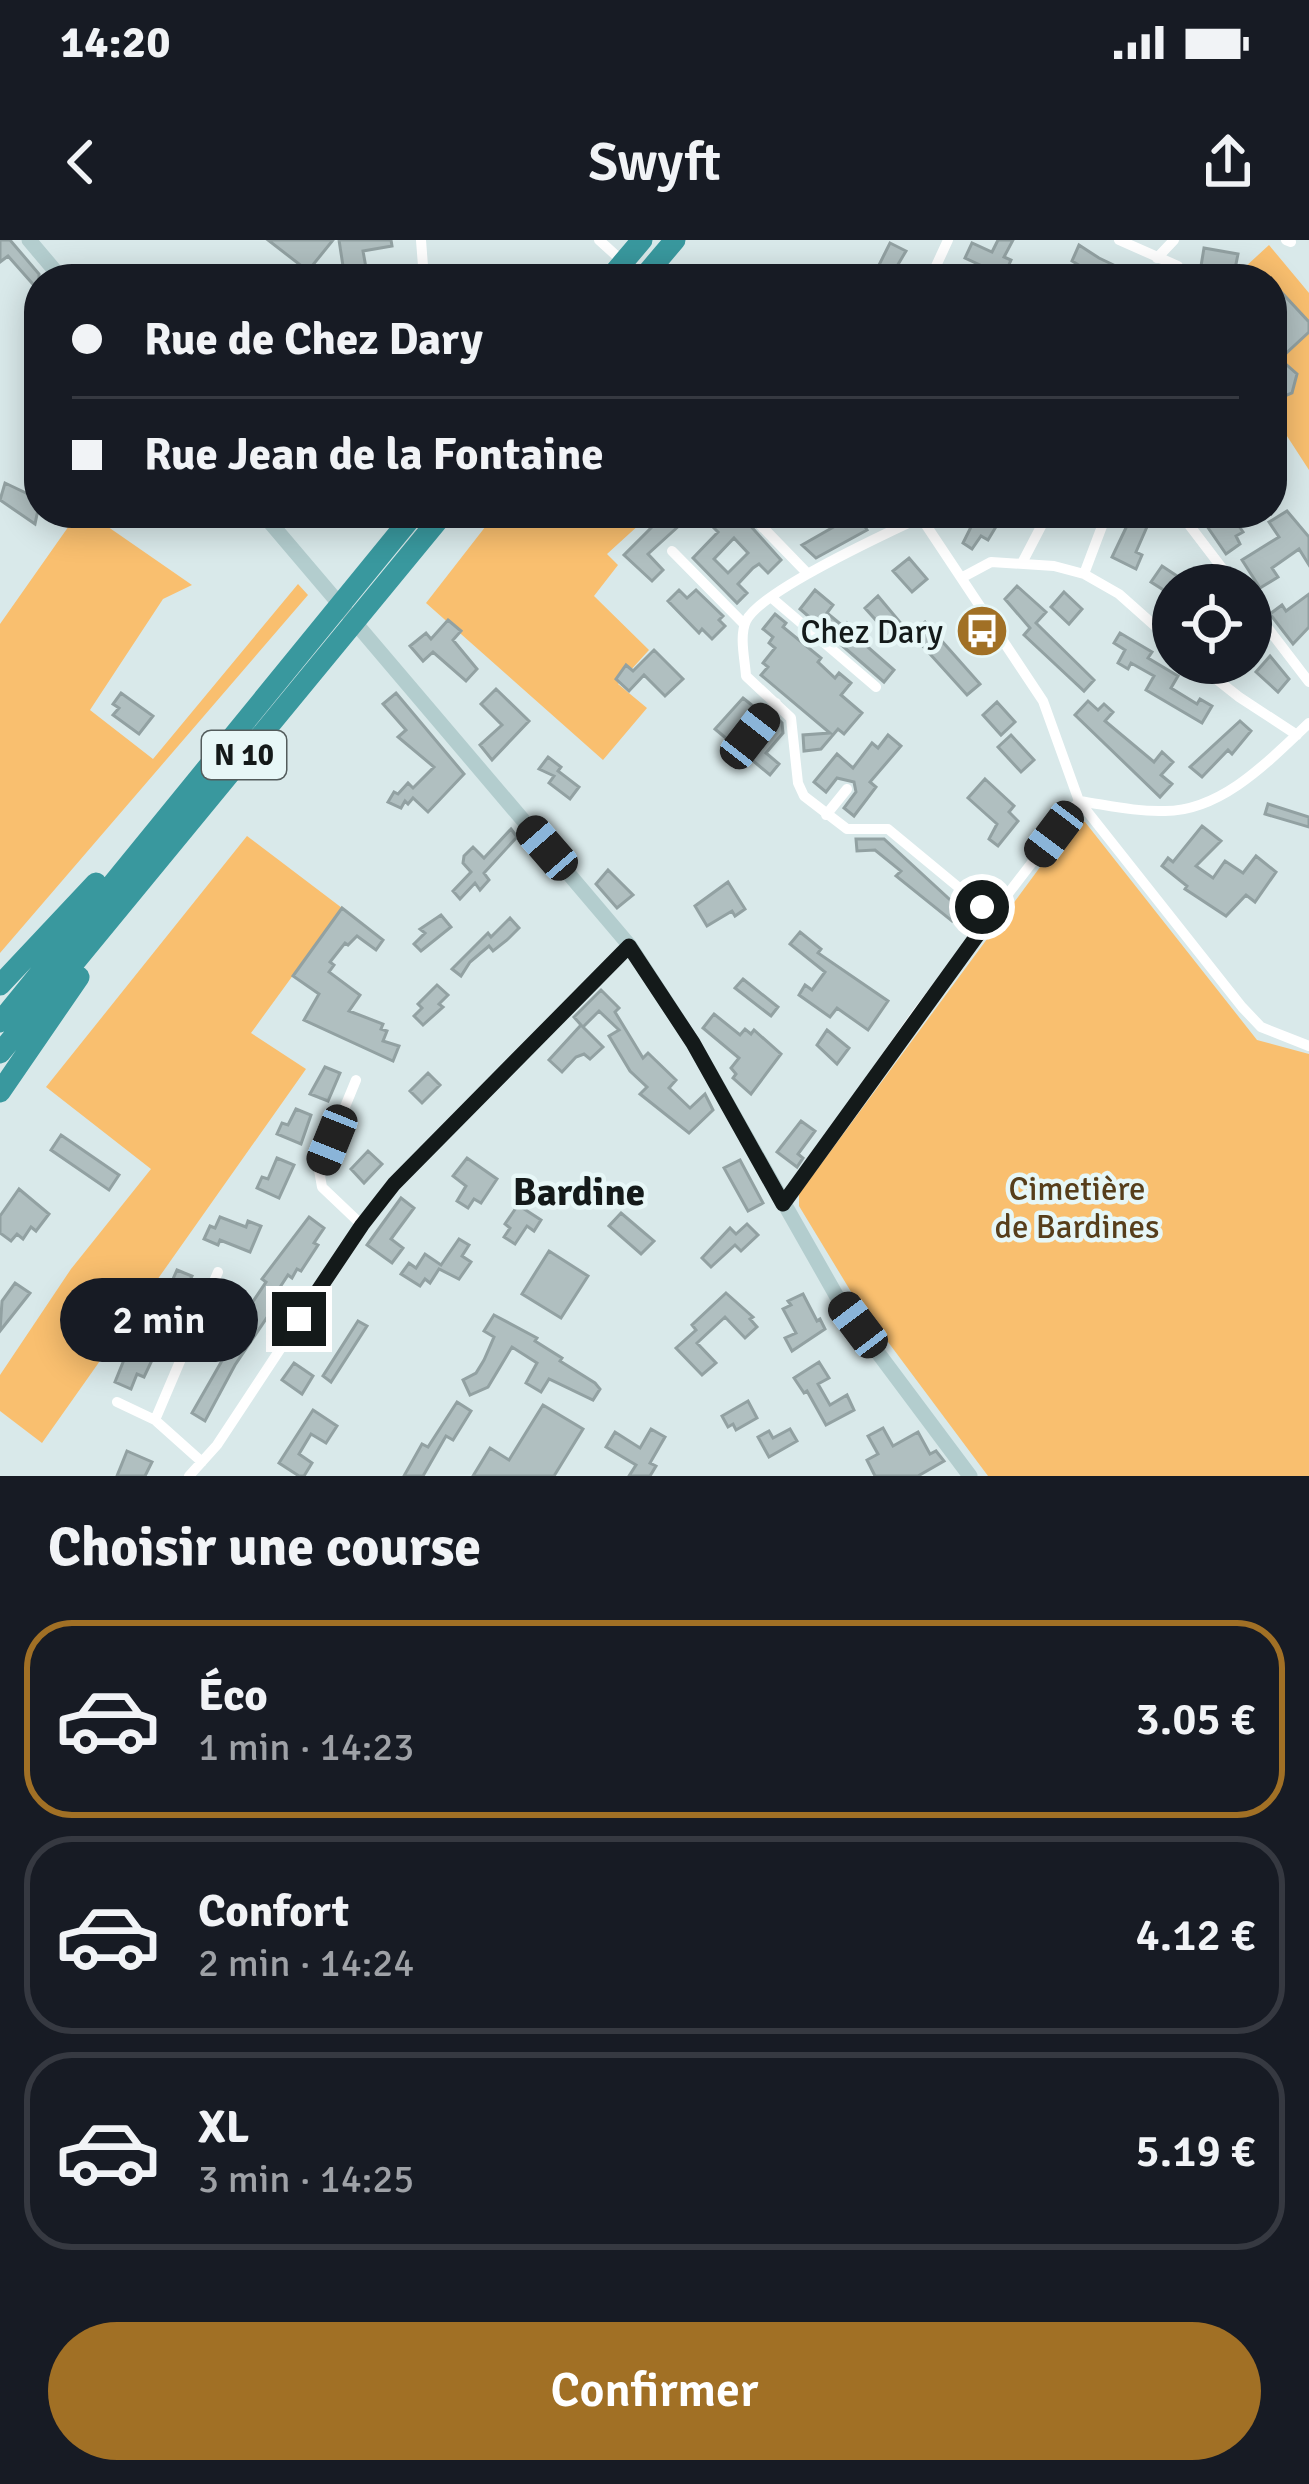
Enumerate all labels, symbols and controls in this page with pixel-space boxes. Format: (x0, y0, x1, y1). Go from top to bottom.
text: 14:20 (60, 15, 170, 70)
icon: back (48, 129, 114, 195)
text: Swyft (588, 129, 721, 196)
icon: share (1195, 129, 1261, 195)
text: Rue de Chez Dary (144, 312, 483, 367)
text: Rue Jean de la Fontaine (144, 427, 604, 482)
map controls (1152, 564, 1272, 684)
button: locate (1152, 564, 1272, 684)
bus stop icon: Chez Dary (954, 603, 1010, 659)
place label: Chez Dary (800, 612, 944, 653)
car (714, 697, 786, 775)
road number: N 10 (202, 731, 286, 779)
car (1018, 794, 1090, 874)
car (510, 809, 584, 887)
route start (955, 880, 1009, 934)
car (302, 1100, 362, 1180)
district label: Bardine (513, 1168, 645, 1216)
park label: Cimetière de Bardines (994, 1169, 1160, 1248)
callout: 2 min (59, 1277, 257, 1361)
car (822, 1285, 894, 1365)
route end (272, 1292, 326, 1346)
text: 2 min (112, 1296, 206, 1344)
text: Choisir une course (48, 1514, 481, 1581)
icon: car (54, 1665, 162, 1773)
text: Éco (198, 1668, 268, 1723)
text: 3.05 € (1136, 1692, 1255, 1747)
text: 1 min · 14:23 (198, 1723, 414, 1771)
icon: car (54, 1881, 162, 1989)
text: Confort (198, 1884, 349, 1939)
text: 4.12 € (1136, 1908, 1255, 1963)
text: 2 min · 14:24 (198, 1939, 414, 1987)
icon: car (54, 2097, 162, 2205)
text: XL (198, 2100, 249, 2155)
text: 5.19 € (1136, 2124, 1255, 2179)
text: 3 min · 14:25 (198, 2155, 414, 2203)
button: Confirmer (48, 2322, 1261, 2460)

